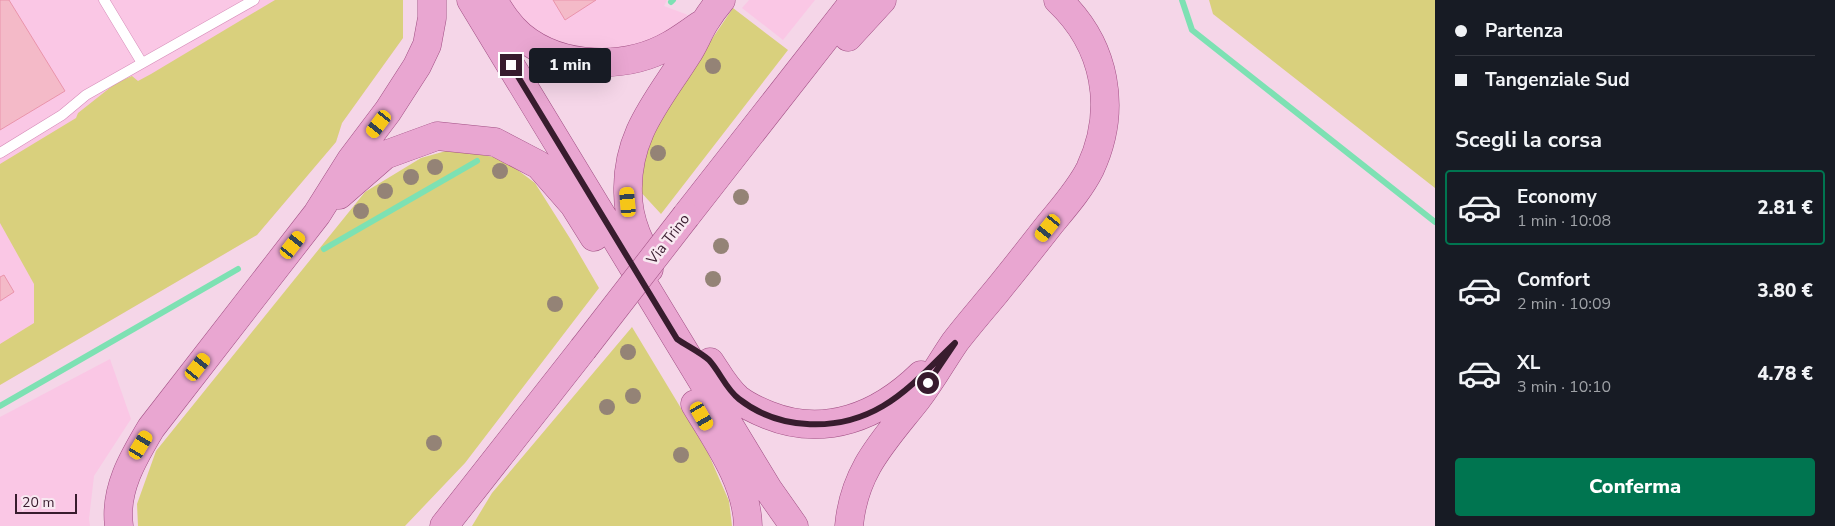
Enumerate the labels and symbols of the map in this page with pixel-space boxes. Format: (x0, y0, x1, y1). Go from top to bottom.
callout: 1 min (528, 48, 611, 82)
route end (500, 54, 522, 76)
car (363, 108, 394, 140)
car (619, 186, 636, 218)
street label: Via Trino (641, 210, 694, 269)
car (1032, 212, 1063, 244)
car (277, 229, 308, 261)
car (182, 351, 213, 383)
route start (917, 372, 939, 394)
car (688, 399, 715, 433)
car (126, 428, 155, 462)
scale bar (15, 491, 78, 514)

